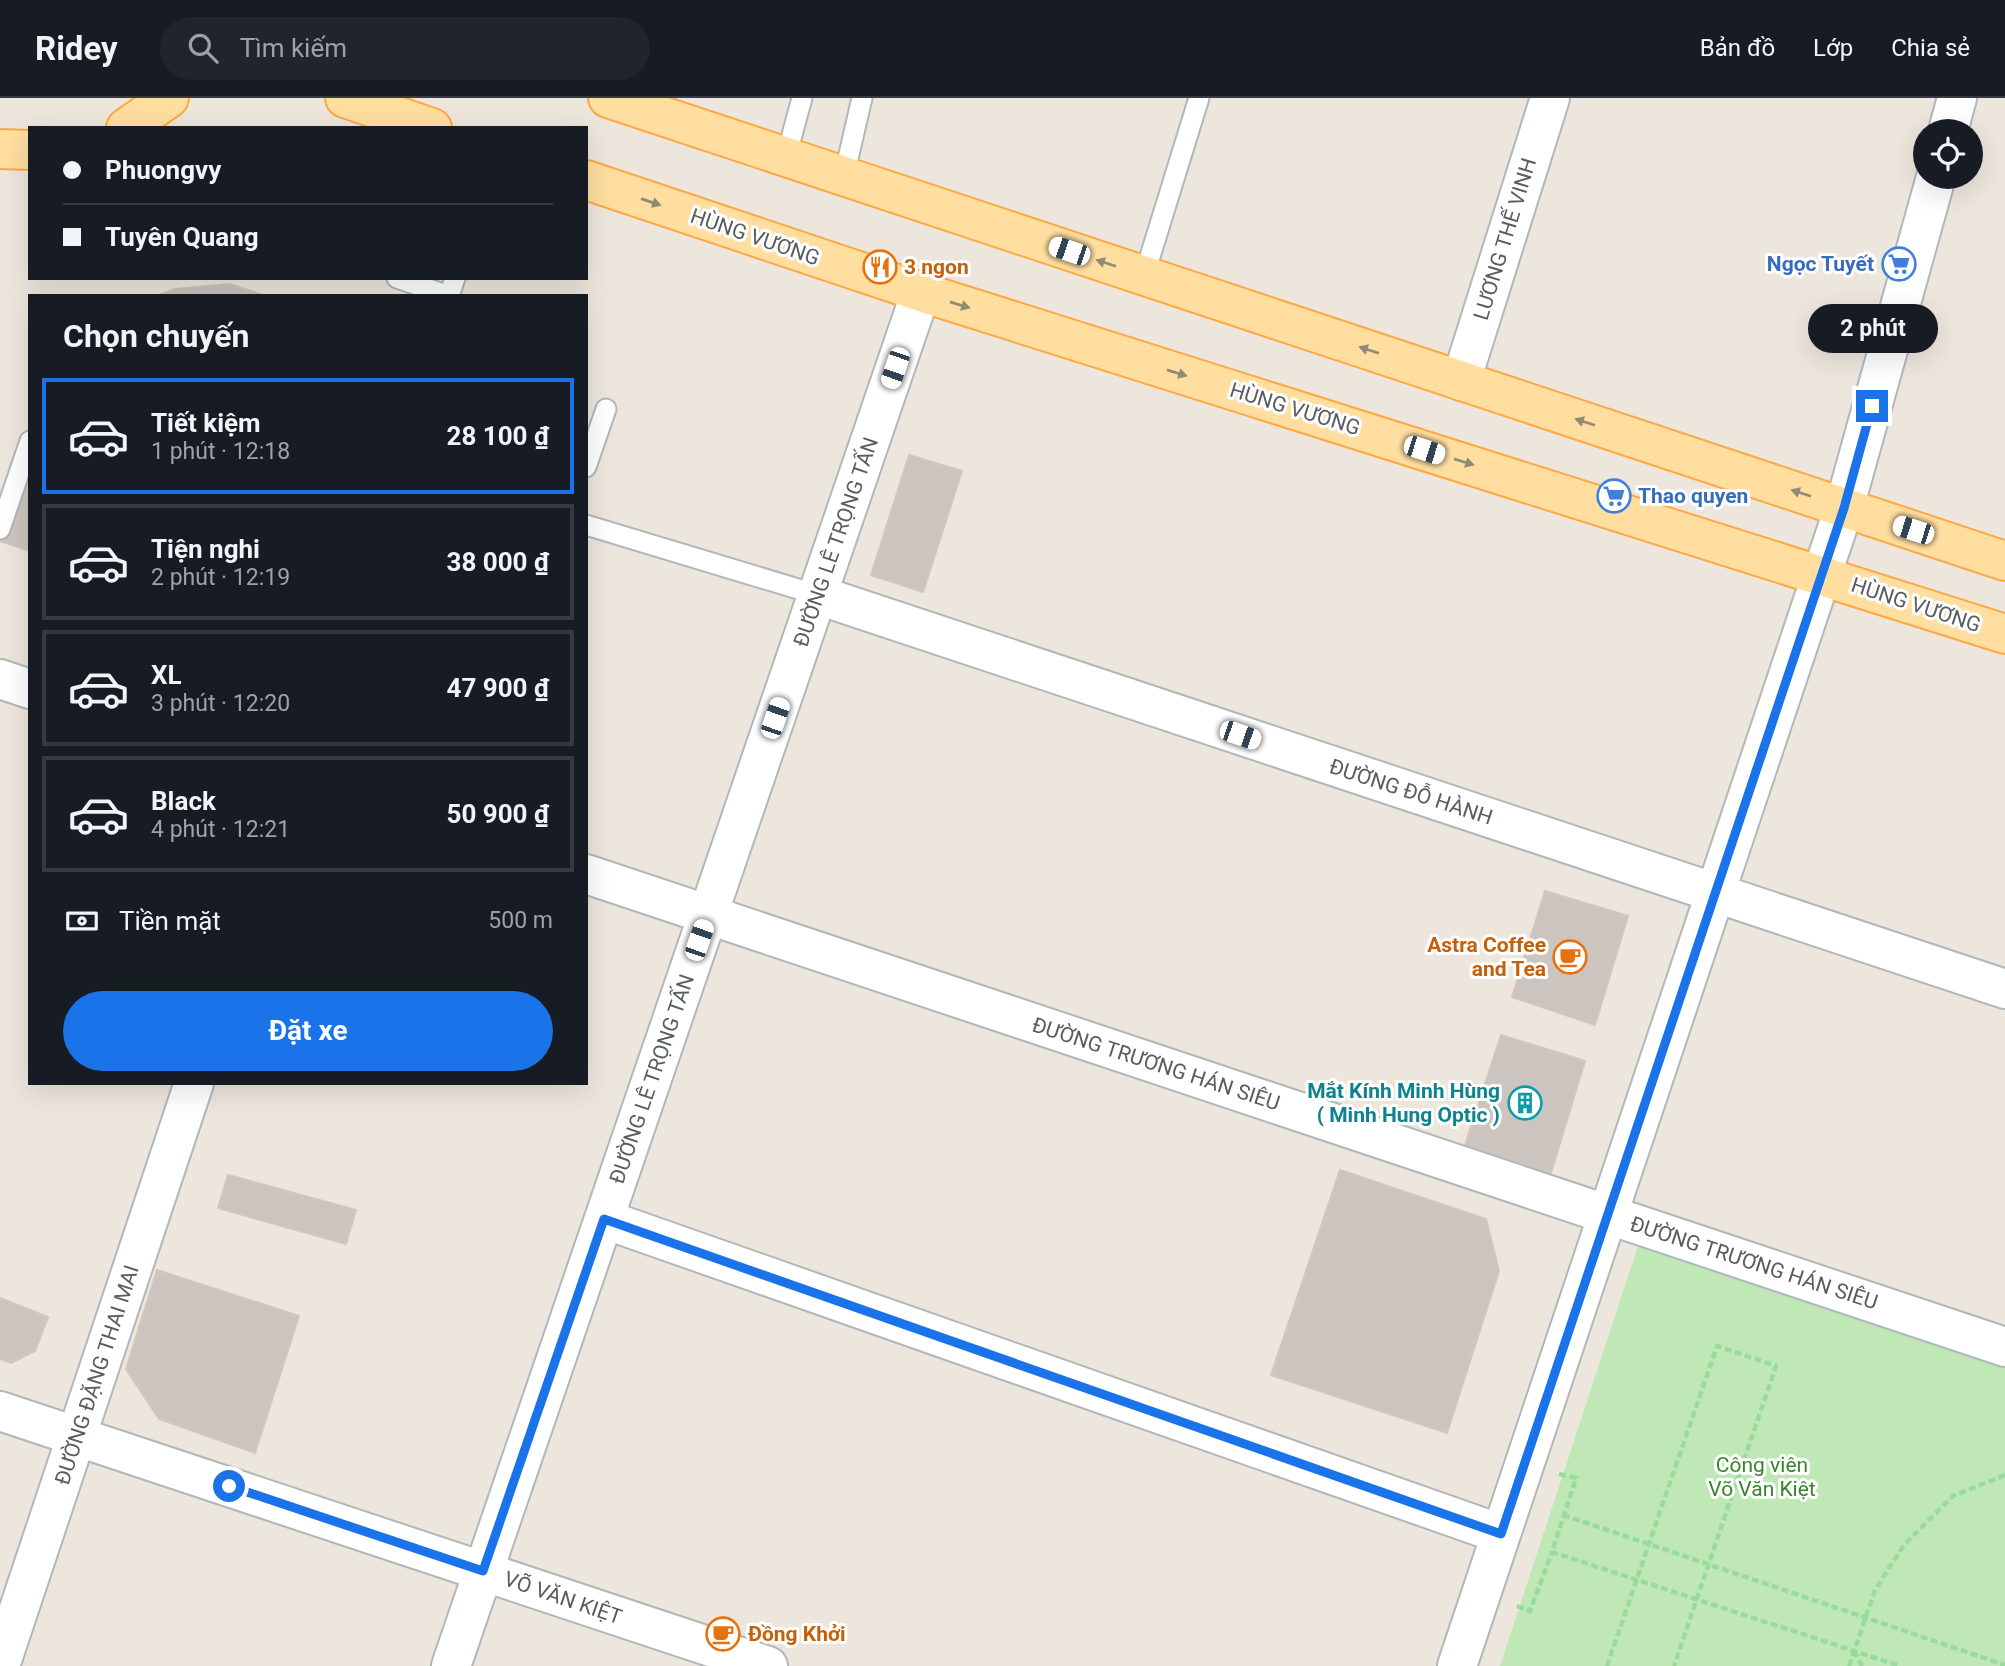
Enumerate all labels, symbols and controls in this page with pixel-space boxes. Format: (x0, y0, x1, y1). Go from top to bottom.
search box (160, 17, 650, 80)
text: Ridey (35, 29, 118, 68)
icon: search (184, 29, 222, 67)
text: Tìm kiếm (240, 33, 347, 63)
text: Bản đồ (1700, 34, 1775, 62)
text: Lớp (1813, 34, 1853, 62)
text: Chia sẻ (1891, 34, 1970, 62)
map controls (1913, 119, 1983, 189)
button: locate (1913, 119, 1983, 189)
text: Phuongvy (105, 155, 221, 185)
street label: LƯƠNG THẾ VINH (1468, 155, 1541, 323)
one-way arrow (641, 197, 662, 208)
street label: HÙNG VƯƠNG (687, 204, 823, 270)
text: Tuyên Quang (105, 222, 259, 252)
car (1046, 234, 1093, 268)
supermarket icon: Ngọc Tuyết (1880, 245, 1918, 283)
restaurant icon: 3 ngon (861, 248, 899, 286)
place label: Ngọc Tuyết (1767, 252, 1874, 276)
place label: 3 ngon (904, 255, 969, 279)
one-way arrow (1096, 257, 1117, 268)
one-way arrow (949, 300, 970, 310)
callout: 2 phút (1807, 304, 1937, 354)
text: 2 phút (1840, 315, 1906, 342)
text: Chọn chuyến (63, 317, 249, 355)
one-way arrow (1358, 344, 1379, 355)
car (879, 345, 912, 391)
one-way arrow (1167, 368, 1188, 378)
street label: HÙNG VƯƠNG (1227, 378, 1363, 440)
route end (1856, 390, 1888, 422)
icon: car (67, 405, 130, 468)
text: Tiết kiệm (151, 408, 261, 438)
one-way arrow (1574, 416, 1595, 426)
text: 28 100 ₫ (446, 421, 549, 451)
street label: ĐƯỜNG LÊ TRỌNG TẤN (788, 434, 883, 650)
car (1401, 434, 1448, 466)
text: 1 phút · 12:18 (151, 438, 290, 465)
one-way arrow (1454, 458, 1475, 468)
supermarket icon: Thao quyen (1595, 477, 1633, 515)
place label: Thao quyen (1638, 484, 1748, 508)
one-way arrow (1790, 487, 1811, 498)
car (1890, 514, 1937, 546)
icon: car (67, 531, 130, 594)
text: Tiện nghi (151, 534, 260, 564)
text: 38 000 ₫ (446, 547, 549, 577)
text: 2 phút · 12:19 (151, 564, 290, 591)
street label: HÙNG VƯƠNG (1848, 573, 1984, 637)
icon: car (67, 657, 130, 720)
text: XL (151, 660, 182, 690)
text: 47 900 ₫ (446, 673, 549, 703)
text: 3 phút · 12:20 (151, 690, 290, 717)
car (759, 695, 792, 741)
car (1217, 718, 1264, 752)
street label: ĐƯỜNG ĐỖ HÀNH (1326, 753, 1496, 830)
icon: car (67, 783, 130, 846)
text: Black (151, 786, 216, 816)
text: 50 900 ₫ (446, 799, 549, 829)
text: 4 phút · 12:21 (151, 816, 290, 843)
icon: cash (63, 902, 101, 940)
text: Tiền mặt (119, 906, 221, 936)
text: 500 m (488, 907, 553, 934)
car (683, 917, 716, 963)
place label: Astra Coffee and Tea (1427, 933, 1546, 981)
cafe icon: Astra Coffee and Tea (1551, 938, 1589, 976)
street label: ĐƯỜNG LÊ TRỌNG TẤN (604, 971, 699, 1187)
button: Đặt xe (63, 991, 553, 1071)
street label: ĐƯỜNG TRƯƠNG HÁN SIÊU (1029, 1013, 1283, 1115)
place label: Mắt Kính Minh Hùng ( Minh Hung Optic ) (1307, 1079, 1500, 1127)
building icon: Mắt Kính Minh Hùng ( Minh Hung Optic ) (1506, 1084, 1544, 1122)
street label: ĐƯỜNG TRƯƠNG HÁN SIÊU (1627, 1212, 1881, 1314)
street label: ĐƯỜNG ĐẶNG THAI MAI (50, 1262, 144, 1488)
park label: Công viên Võ Văn Kiệt (1708, 1453, 1816, 1501)
route start (213, 1470, 245, 1502)
street label: VÕ VĂN KIỆT (501, 1567, 625, 1630)
cafe icon: Đồng Khởi (704, 1615, 742, 1653)
place label: Đồng Khởi (748, 1622, 846, 1646)

